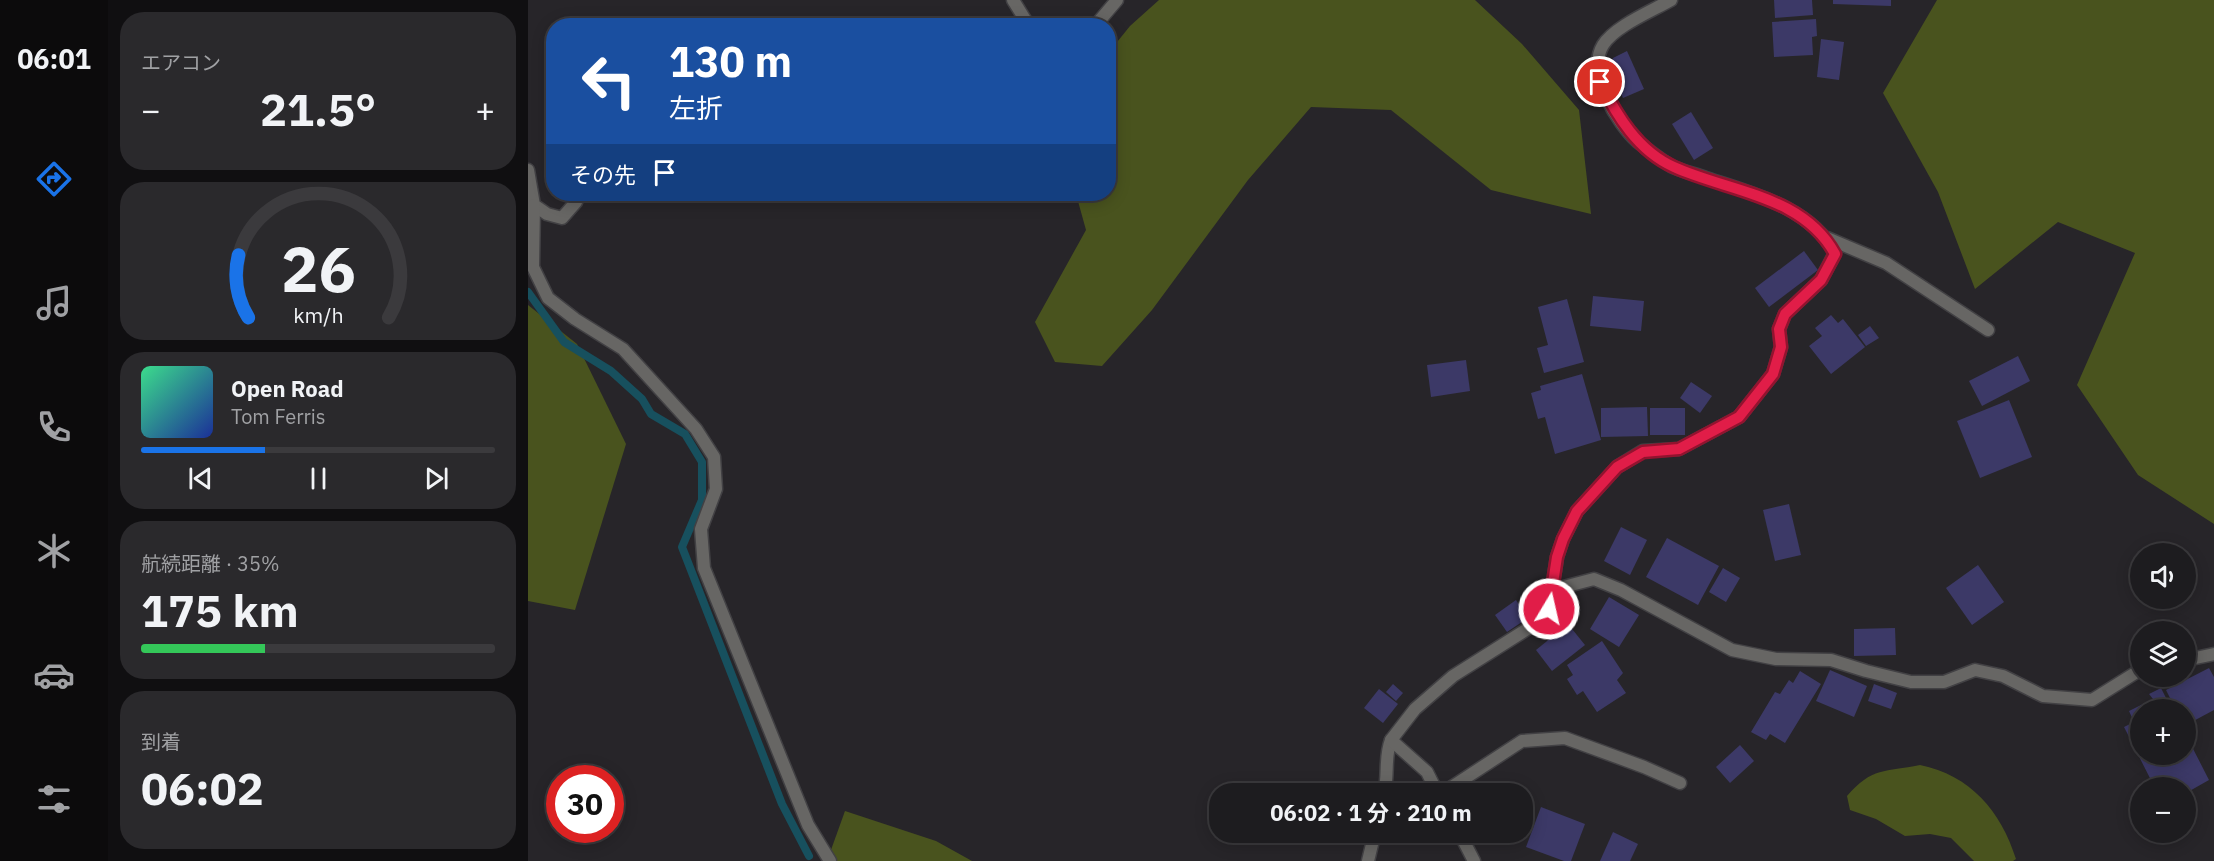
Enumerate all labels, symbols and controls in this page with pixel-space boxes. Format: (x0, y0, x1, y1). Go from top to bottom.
text: 130 m (669, 34, 792, 89)
text: 06:01 (17, 41, 91, 76)
icon: left (570, 42, 648, 120)
text: エアコン (141, 49, 221, 76)
pin (1574, 56, 1625, 107)
icon: arrive (1583, 65, 1616, 98)
text: 21.5° (260, 80, 376, 138)
text: − (141, 88, 161, 131)
text: + (475, 88, 495, 131)
text: 左折 (669, 90, 723, 125)
icon: arrive (648, 156, 681, 189)
icon: directions (33, 158, 75, 200)
text: その先 (570, 160, 636, 189)
text: 26 (281, 228, 355, 309)
icon: music (33, 282, 75, 324)
text: km/h (293, 301, 343, 329)
text: Open Road (231, 374, 344, 403)
text: Tom Ferris (231, 403, 326, 430)
icon: phone (33, 406, 75, 448)
icon: previous (184, 462, 217, 495)
icon: pause (302, 462, 335, 495)
icon: next (420, 462, 453, 495)
icon: climate (33, 530, 75, 572)
map controls (2130, 543, 2196, 843)
button: sound (2130, 543, 2196, 609)
text: 航続距離 · 35% (141, 550, 280, 577)
position arrow (1517, 577, 1581, 641)
text: 175 km (141, 581, 299, 639)
button: layers (2130, 621, 2196, 687)
icon: car (33, 654, 75, 696)
button: + (2130, 699, 2196, 765)
text: 到着 (141, 728, 181, 755)
text: 06:02 (141, 759, 264, 817)
speed limit sign: 30 (546, 765, 624, 843)
button: − (2130, 777, 2196, 843)
icon: filters (33, 778, 75, 820)
text: 06:02 · 1 分 · 210 m (1270, 798, 1472, 827)

